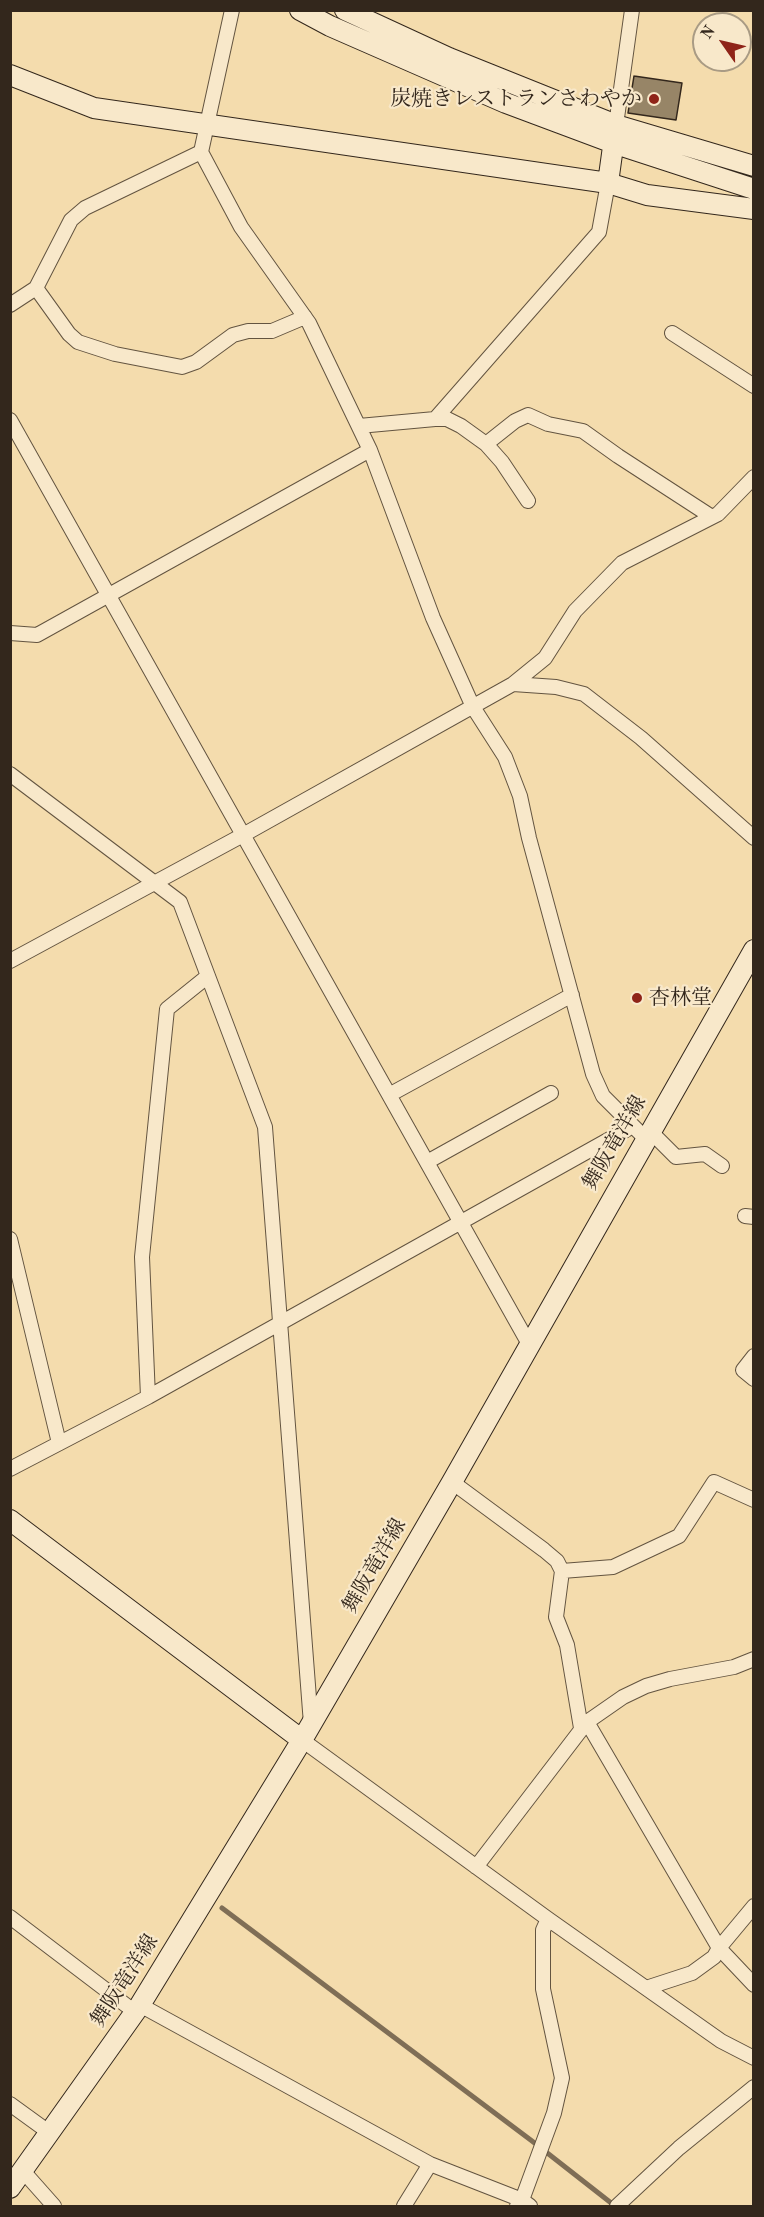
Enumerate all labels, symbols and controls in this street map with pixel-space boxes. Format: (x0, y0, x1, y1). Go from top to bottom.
north arrow (692, 12, 752, 72)
text: N (699, 24, 719, 43)
place label: 炭焼きレストランさわやか (390, 86, 642, 112)
marker: 炭焼きレストランさわやか (647, 92, 661, 106)
place label: 杏林堂 (649, 985, 712, 1011)
marker: 杏林堂 (630, 991, 644, 1005)
street label: 舞阪竜洋線 (578, 1091, 652, 1195)
street label: 舞阪竜洋線 (338, 1514, 412, 1618)
street label: 舞阪竜洋線 (86, 1930, 164, 2032)

